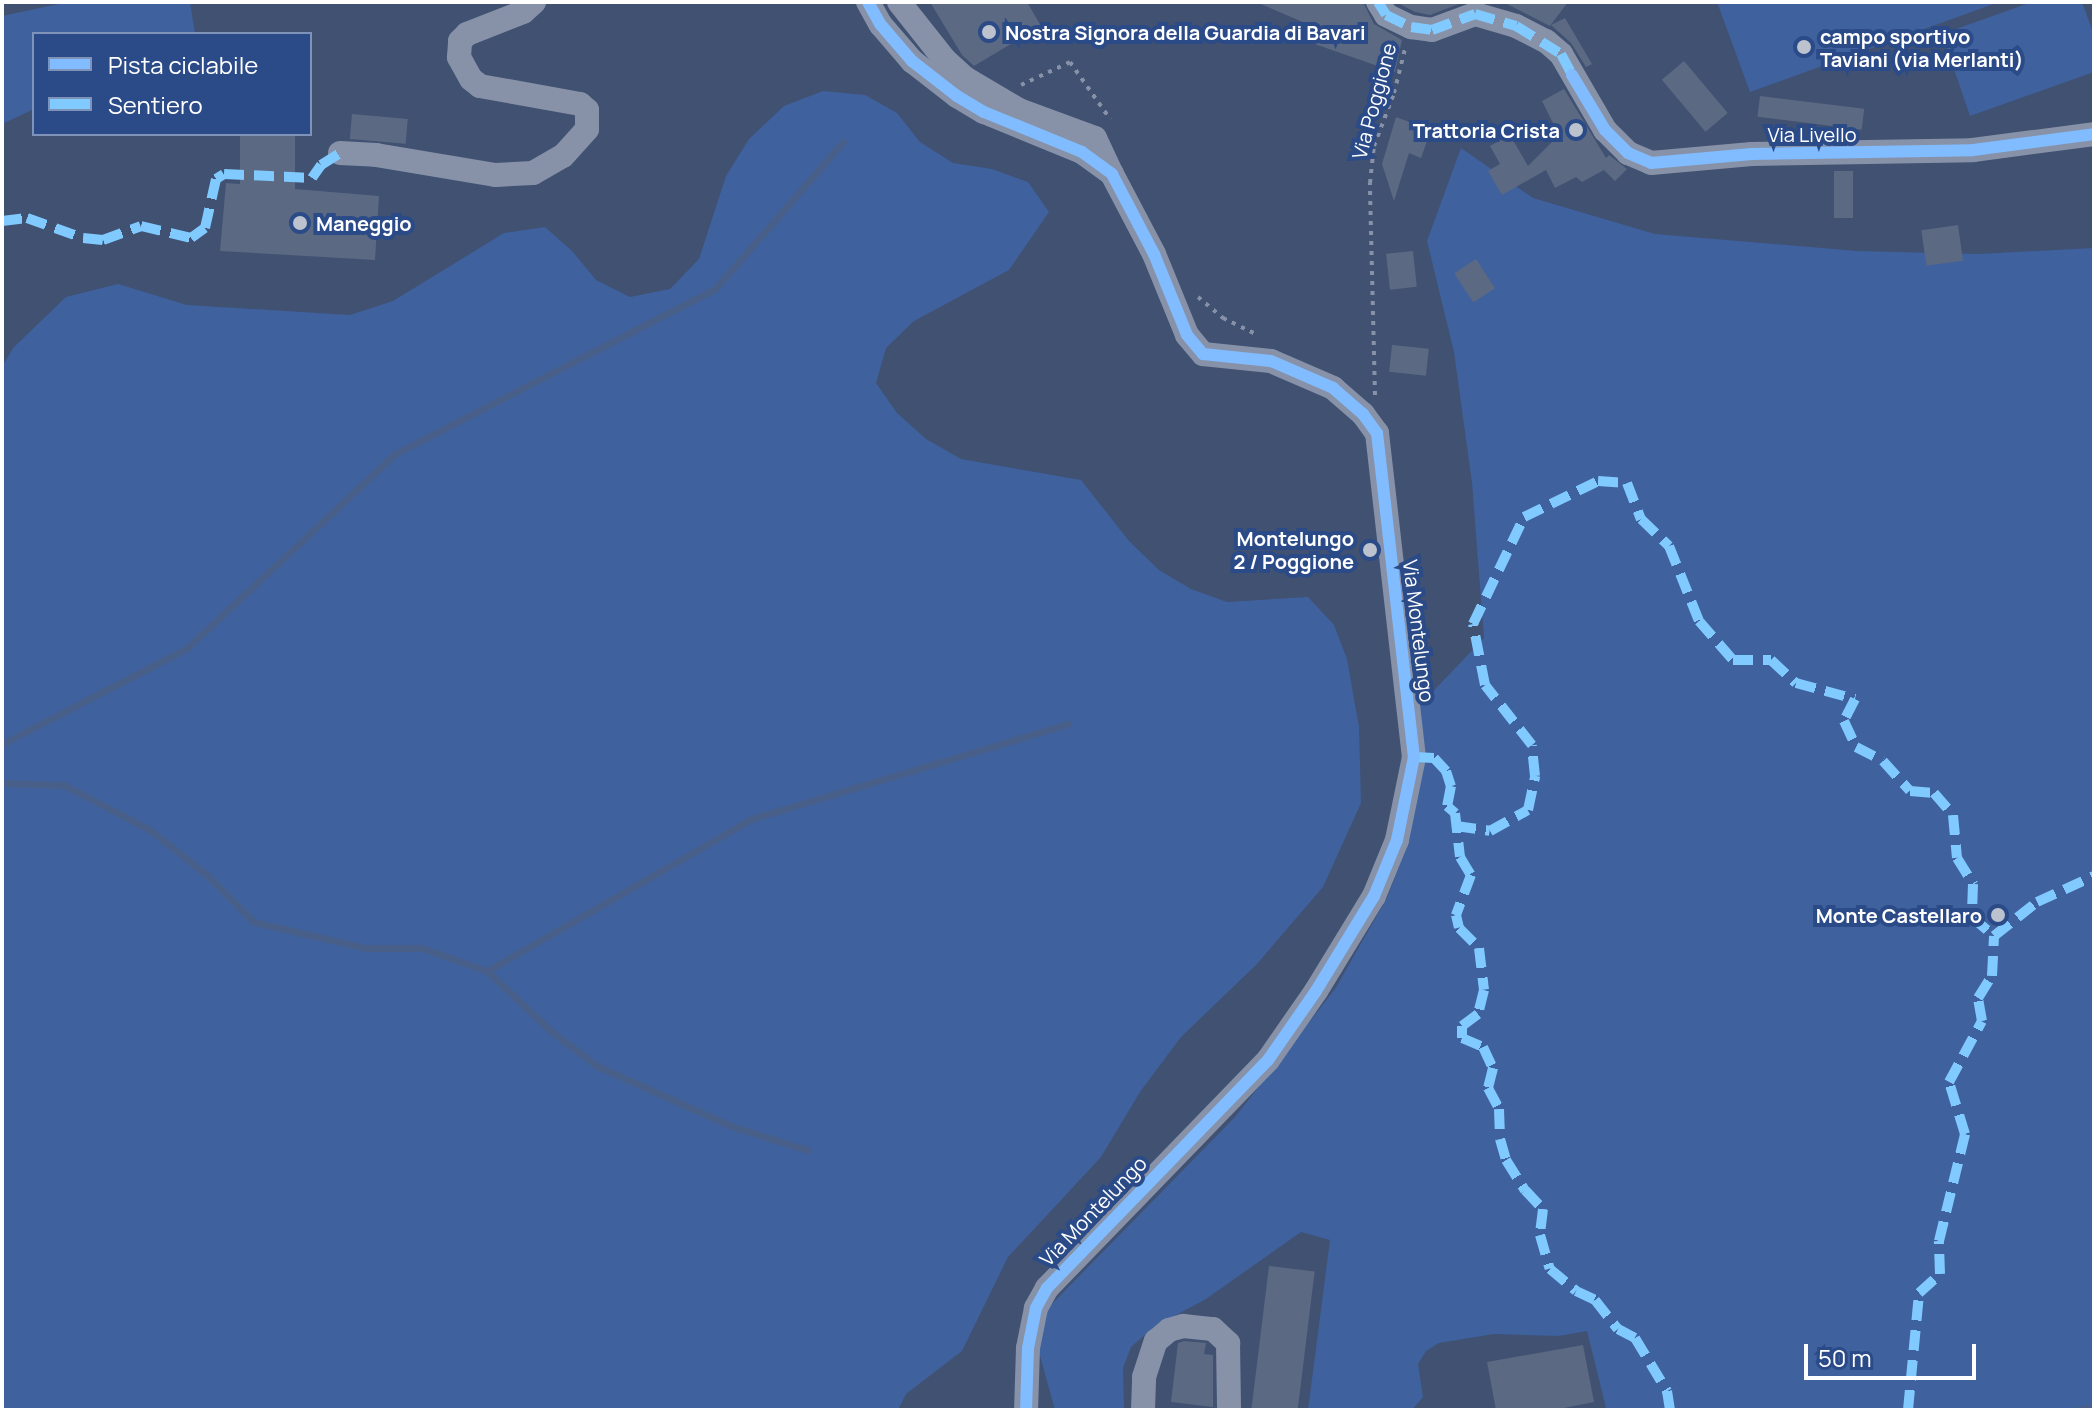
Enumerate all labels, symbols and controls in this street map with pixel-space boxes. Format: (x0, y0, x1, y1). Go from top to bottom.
place label: Nostra Signora della Guardia di Bavari (1005, 20, 1366, 44)
marker: Nostra Signora della Guardia di Bavari (980, 23, 998, 41)
place label: campo sportivo Taviani (via Merlanti) (1820, 24, 2023, 71)
legend (32, 32, 312, 136)
marker: campo sportivo Taviani (via Merlanti) (1795, 38, 1813, 56)
street label: Via Poggione (1347, 40, 1401, 162)
text: Pista ciclabile (108, 48, 258, 81)
text: Sentiero (108, 88, 203, 121)
place label: Trattoria Crista (1413, 118, 1560, 142)
marker: Trattoria Crista (1567, 121, 1585, 139)
street label: Via Livello (1768, 122, 1856, 146)
place label: Maneggio (316, 211, 412, 235)
marker: Maneggio (291, 214, 309, 232)
place label: Montelungo 2 / Poggione (1233, 526, 1354, 573)
marker: Montelungo 2 / Poggione (1361, 541, 1379, 559)
street label: Via Montelungo (1398, 558, 1440, 704)
place label: Monte Castellaro (1816, 903, 1982, 927)
marker: Monte Castellaro (1989, 906, 2007, 924)
street label: Via Montelungo (1035, 1151, 1151, 1271)
scale bar (1808, 1328, 1980, 1378)
text: 50 m (1818, 1341, 1872, 1374)

